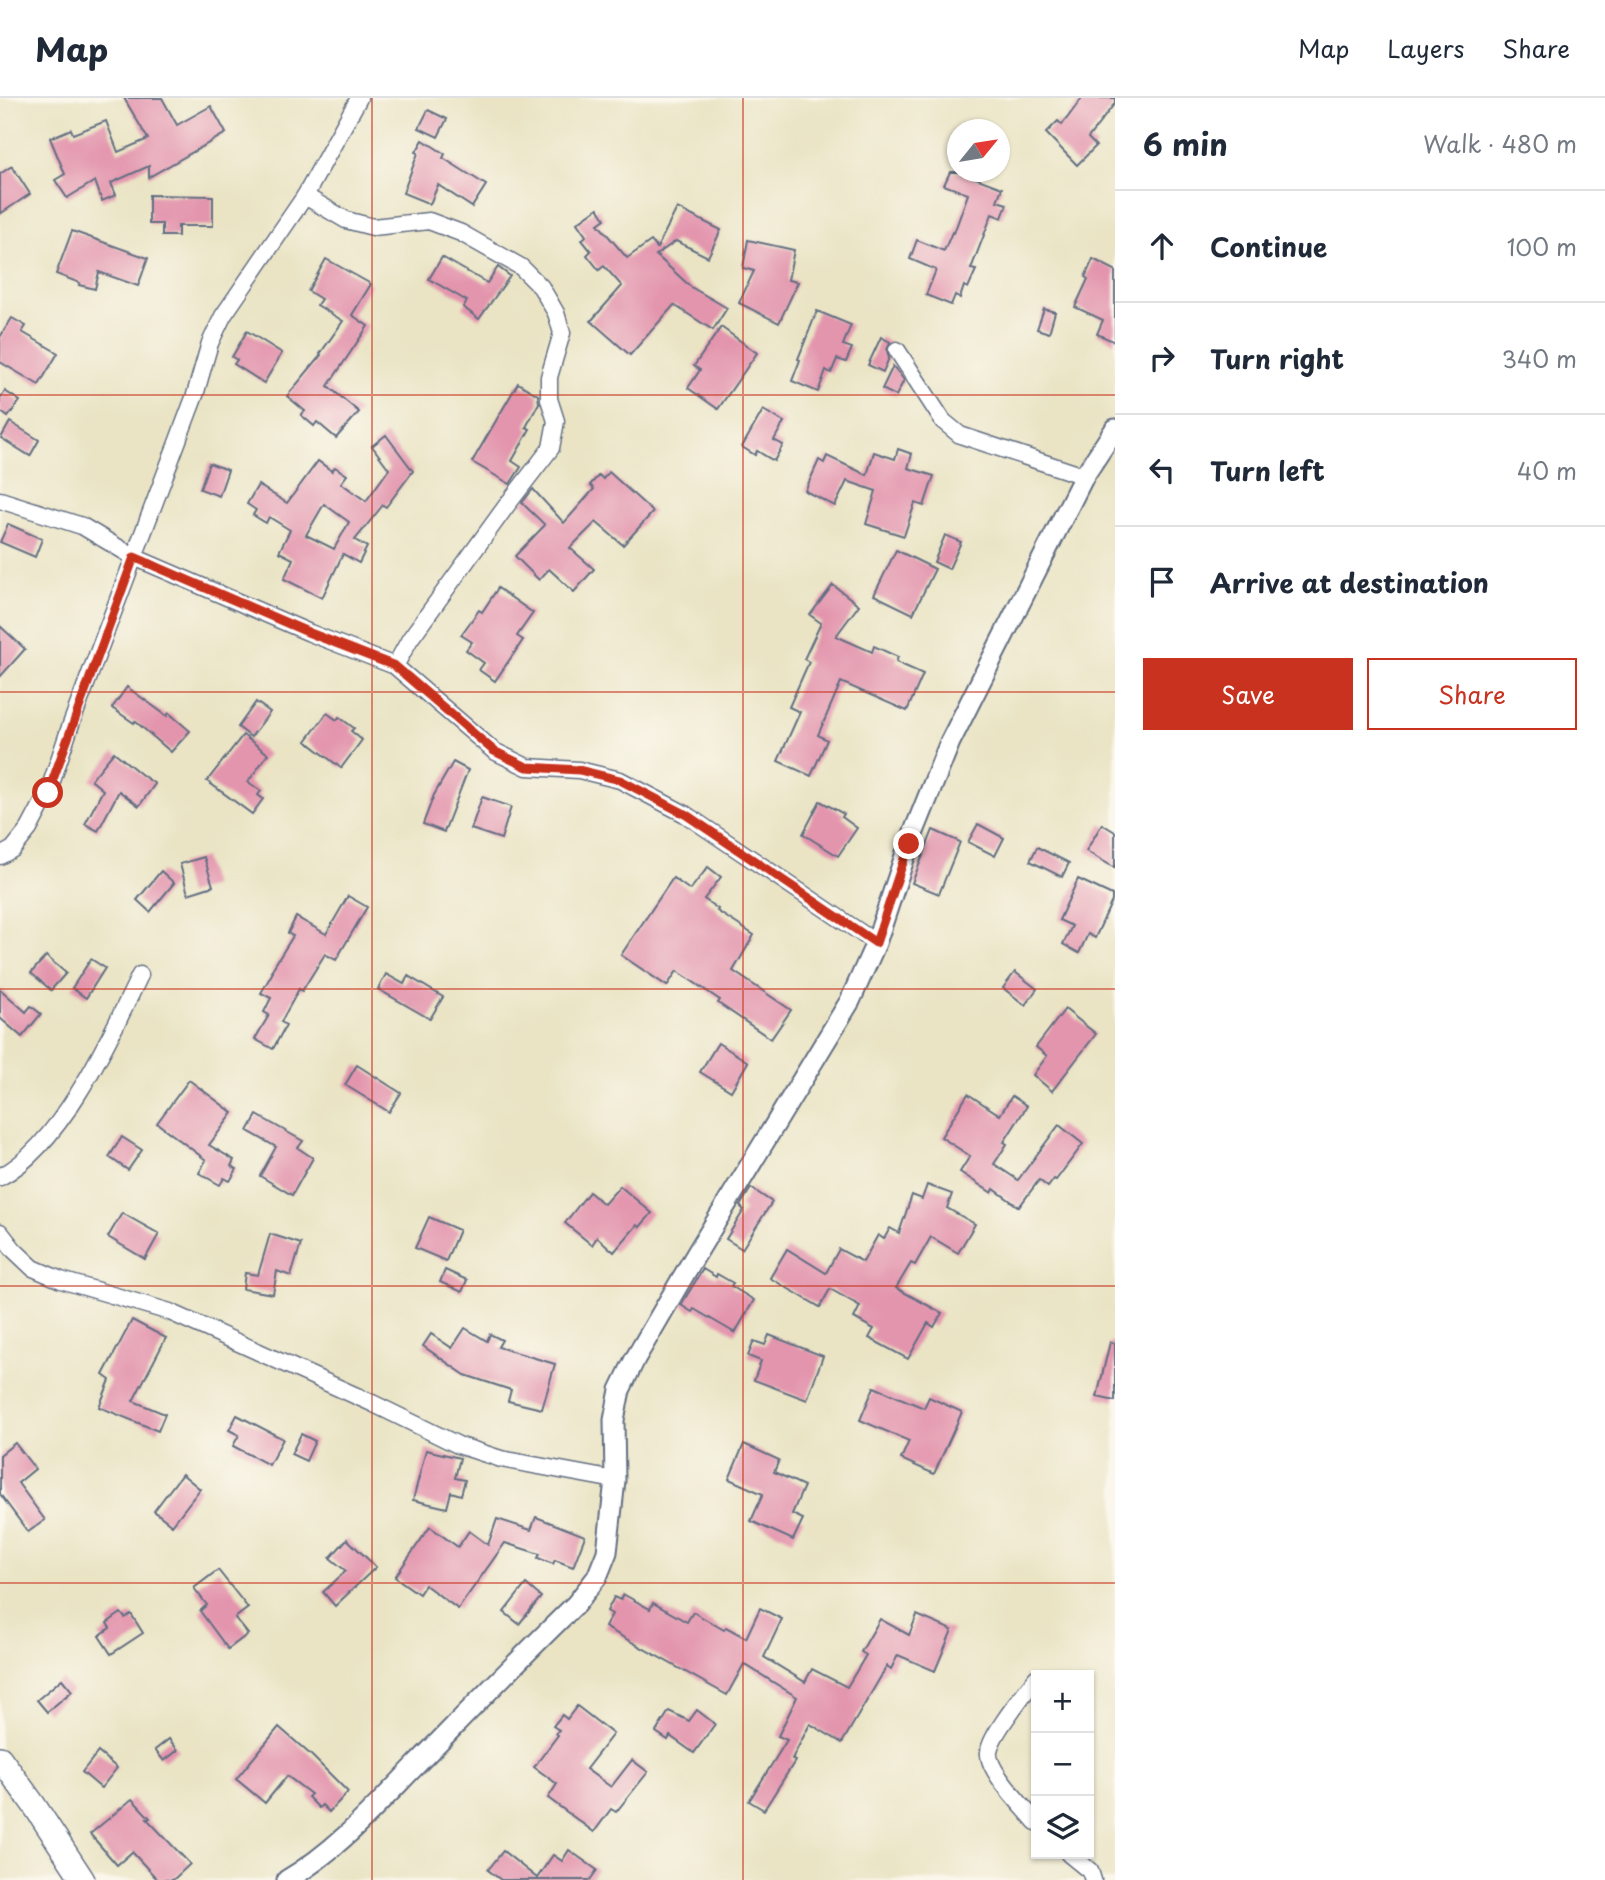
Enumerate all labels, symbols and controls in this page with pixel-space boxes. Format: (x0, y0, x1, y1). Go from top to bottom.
text: Map (35, 23, 108, 73)
text: Map (1298, 30, 1349, 66)
text: Layers (1387, 30, 1464, 66)
text: Share (1502, 30, 1570, 66)
north arrow (947, 119, 1010, 182)
text: 6 min (1143, 121, 1228, 166)
text: Walk · 480 m (1423, 126, 1577, 161)
icon: ahead (1143, 227, 1181, 265)
text: Continue (1210, 227, 1327, 266)
text: 100 m (1507, 229, 1577, 264)
icon: right (1143, 339, 1181, 377)
text: Turn right (1210, 339, 1344, 378)
text: 340 m (1502, 341, 1577, 376)
icon: left (1143, 451, 1181, 489)
text: Turn left (1210, 451, 1325, 490)
text: 40 m (1517, 453, 1577, 488)
icon: arrive (1143, 563, 1181, 601)
text: Arrive at destination (1210, 563, 1489, 602)
button: Save (1143, 658, 1353, 730)
button: Share (1367, 658, 1577, 730)
route start (32, 777, 63, 808)
route end (893, 828, 924, 859)
map controls (1031, 1670, 1094, 1859)
button: + (1031, 1670, 1094, 1733)
button: − (1031, 1733, 1094, 1796)
button: layers (1031, 1796, 1094, 1859)

